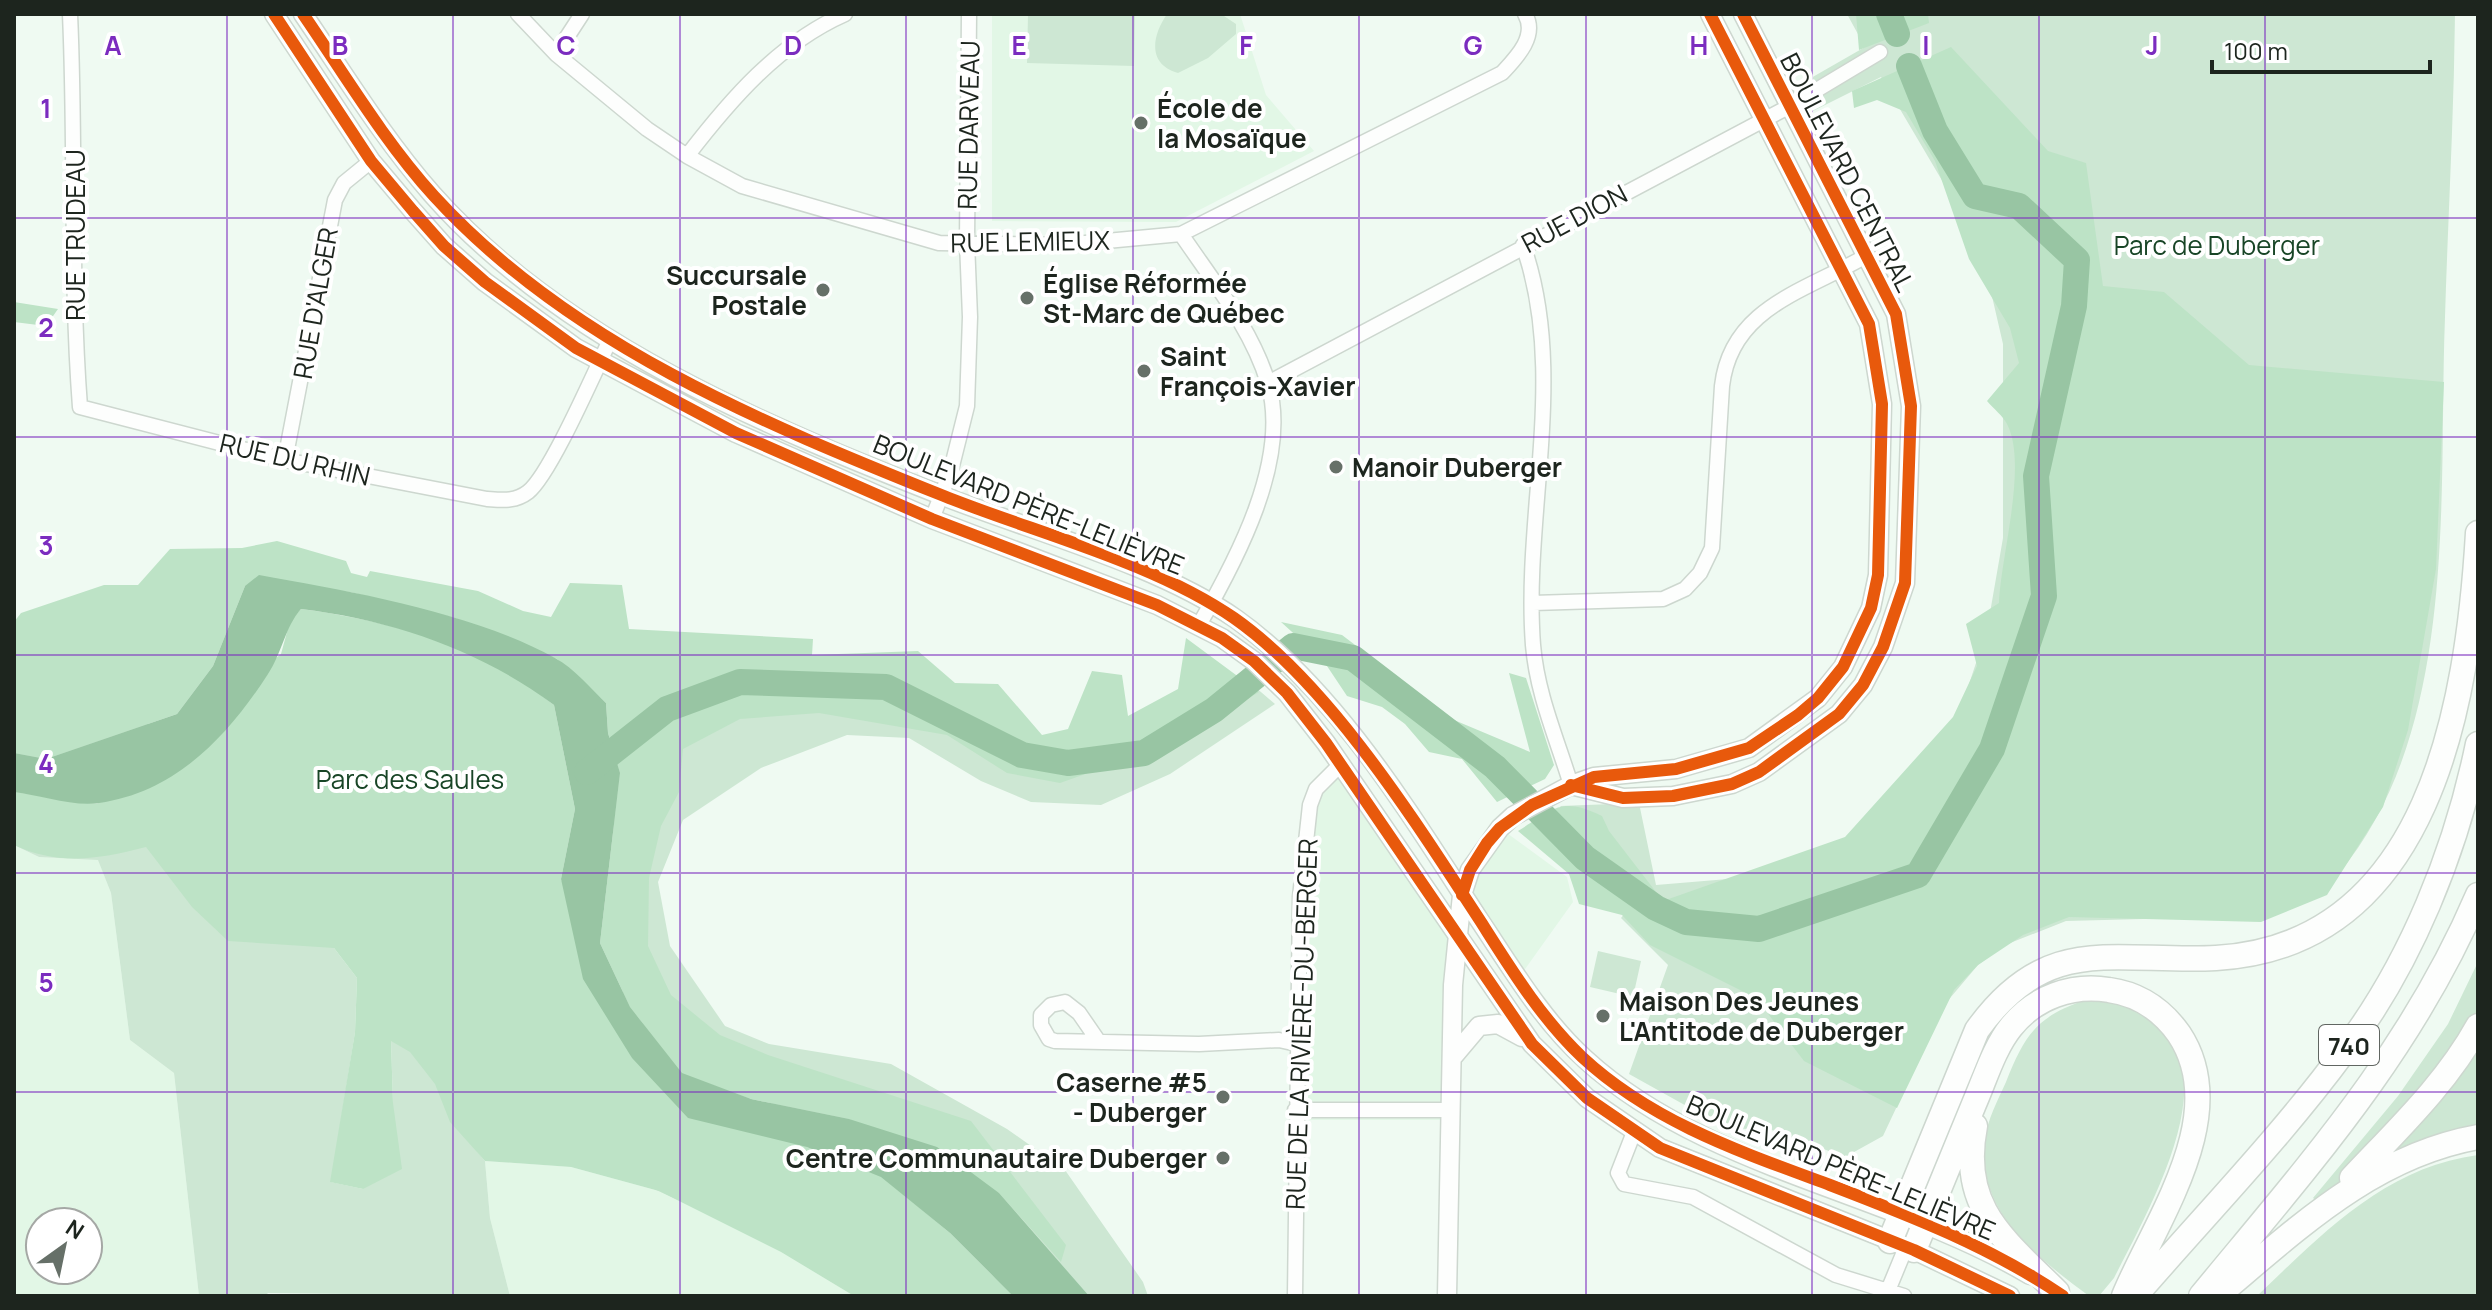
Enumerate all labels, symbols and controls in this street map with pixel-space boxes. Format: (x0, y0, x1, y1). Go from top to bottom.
scale bar (2212, 24, 2430, 74)
text: A (104, 27, 122, 63)
text: B (332, 27, 348, 63)
text: C (556, 27, 576, 63)
text: D (784, 27, 802, 63)
text: E (1011, 27, 1027, 63)
text: F (1239, 27, 1253, 63)
text: G (1463, 27, 1483, 63)
text: H (1690, 27, 1708, 63)
text: I (1922, 27, 1930, 63)
text: J (2145, 27, 2159, 63)
text: 100 m (2224, 34, 2288, 67)
street label: RUE DARVEAU (949, 40, 987, 210)
street label: BOULEVARD CENTRAL (1772, 47, 1924, 297)
text: 1 (40, 90, 52, 126)
place label: École de la Mosaïque (1157, 90, 1307, 156)
marker: École de la Mosaïque (1132, 114, 1150, 132)
street label: RUE TRUDEAU (57, 149, 93, 321)
street label: RUE DION (1515, 175, 1633, 261)
street label: RUE LEMIEUX (950, 222, 1110, 260)
street label: RUE D'ALGER (284, 224, 346, 382)
park label: Parc de Duberger (2114, 227, 2320, 263)
place label: Succursale Postale (666, 257, 807, 323)
place label: Église Réformée St-Marc de Québec (1043, 265, 1285, 331)
marker: Succursale Postale (814, 281, 832, 299)
marker: Église Réformée St-Marc de Québec (1018, 289, 1036, 307)
text: 2 (38, 309, 54, 345)
place label: Saint François-Xavier (1160, 338, 1356, 404)
marker: Saint François-Xavier (1135, 362, 1153, 380)
street label: RUE DU RHIN (216, 424, 374, 494)
street label: BOULEVARD PÈRE-LELIÈVRE (868, 425, 1190, 583)
place label: Manoir Duberger (1352, 449, 1562, 485)
marker: Manoir Duberger (1327, 458, 1345, 476)
text: 3 (38, 527, 54, 563)
text: 4 (38, 745, 54, 781)
park label: Parc des Saules (316, 761, 504, 797)
street label: RUE DE LA RIVIÈRE-DU-BERGER (1277, 838, 1325, 1210)
text: 5 (38, 964, 54, 1000)
place label: Maison Des Jeunes L'Antitode de Duberger (1619, 983, 1904, 1049)
marker: Maison Des Jeunes L'Antitode de Duberger (1594, 1007, 1612, 1025)
road number: 740 (2319, 1025, 2379, 1065)
place label: Caserne #5 - Duberger (1056, 1064, 1207, 1130)
street label: BOULEVARD PÈRE-LELIÈVRE (1681, 1086, 2001, 1248)
marker: Caserne #5 - Duberger (1214, 1088, 1232, 1106)
place label: Centre Communautaire Duberger (786, 1140, 1207, 1176)
marker: Centre Communautaire Duberger (1214, 1149, 1232, 1167)
north arrow (24, 1206, 104, 1286)
text: N (60, 1212, 90, 1246)

